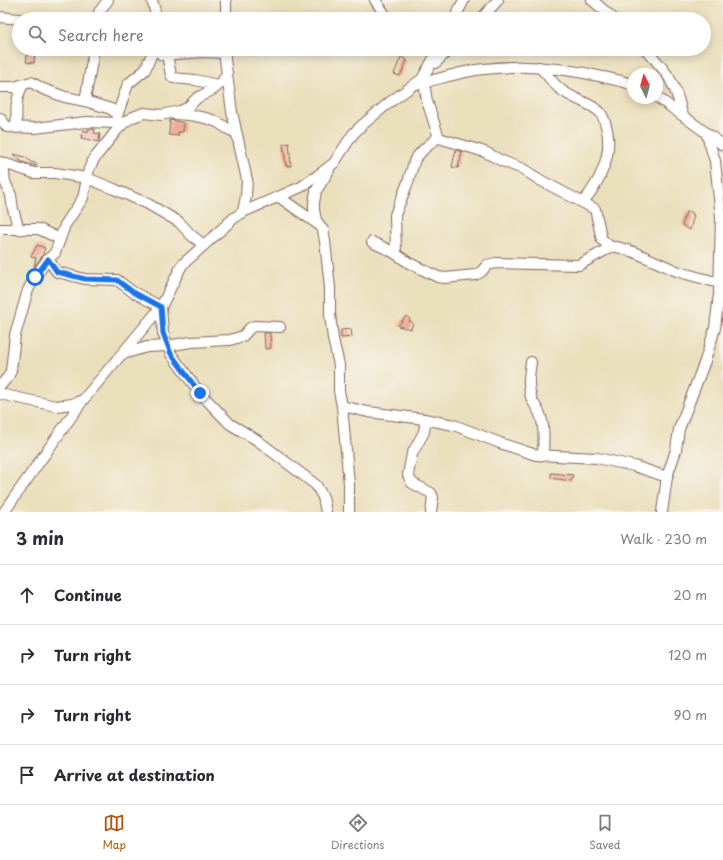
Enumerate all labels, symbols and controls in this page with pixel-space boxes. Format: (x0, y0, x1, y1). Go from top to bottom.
search box (12, 12, 711, 56)
icon: search (26, 23, 48, 45)
text: Search here (58, 23, 144, 46)
north arrow (627, 68, 663, 104)
route start (26, 268, 44, 286)
route end (191, 384, 209, 402)
text: 3 min (16, 525, 64, 551)
text: Walk · 230 m (620, 529, 707, 548)
text: Continue (54, 583, 122, 606)
icon: ahead (16, 584, 38, 606)
text: 20 m (673, 585, 707, 604)
text: Turn right (54, 643, 131, 666)
icon: right (16, 644, 38, 666)
text: 120 m (668, 645, 707, 664)
text: Turn right (54, 703, 131, 726)
icon: right (16, 704, 38, 726)
text: 90 m (674, 705, 707, 724)
text: Arrive at destination (54, 763, 215, 786)
icon: arrive (16, 764, 38, 786)
tab: Map (102, 812, 126, 853)
tab: Directions (331, 812, 384, 853)
tab: Saved (589, 812, 621, 853)

